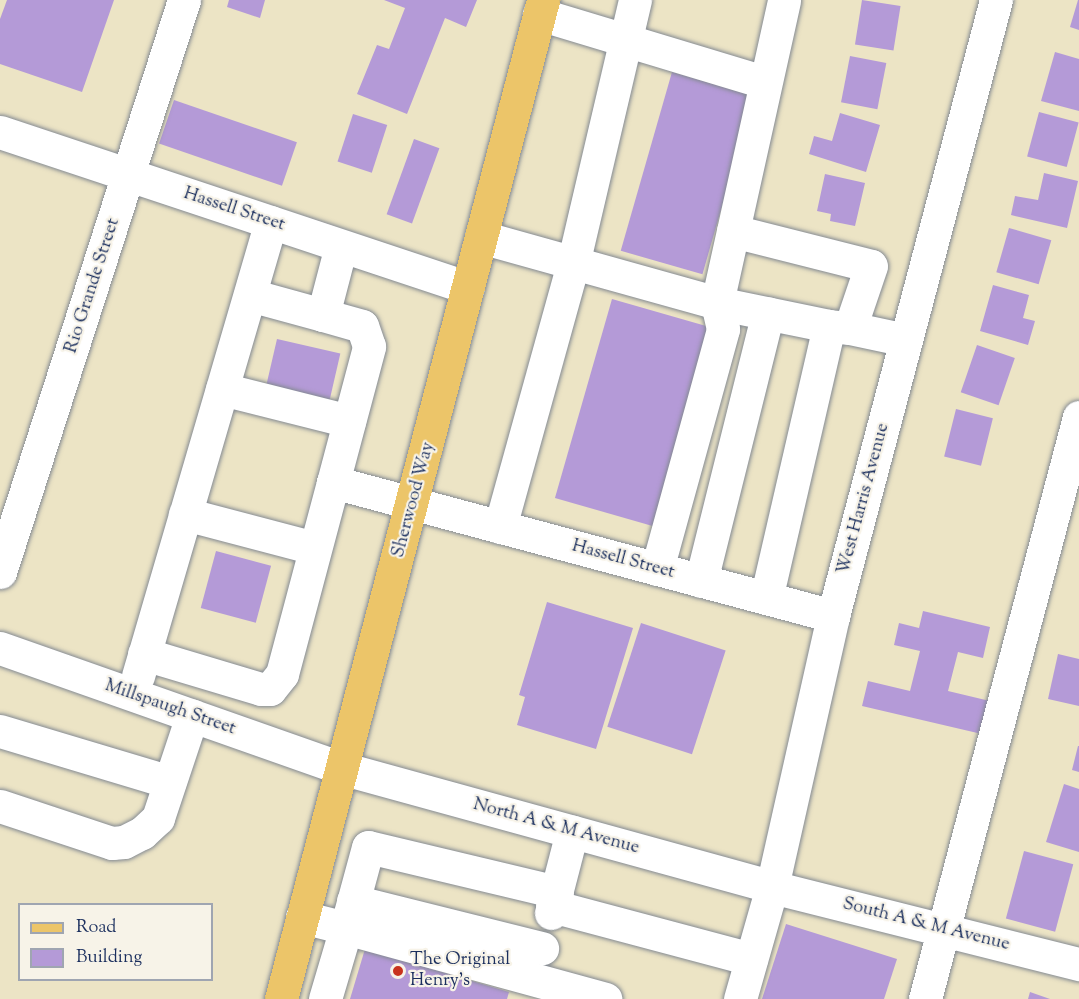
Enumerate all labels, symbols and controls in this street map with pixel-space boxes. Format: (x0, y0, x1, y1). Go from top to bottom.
street label: Hassell Street (181, 183, 287, 237)
street label: Rio Grande Street (61, 216, 125, 356)
street label: West Harris Avenue (833, 421, 895, 577)
street label: Sherwood Way (388, 440, 440, 560)
street label: Hassell Street (569, 536, 677, 584)
street label: Millspaugh Street (102, 676, 238, 740)
street label: North A & M Avenue (471, 794, 641, 860)
street label: South A & M Avenue (840, 894, 1012, 956)
legend (18, 903, 213, 981)
text: Road (76, 915, 116, 941)
text: Building (76, 945, 142, 971)
place label: The Original Henry's (410, 950, 510, 992)
marker: The Original Henry's (391, 964, 405, 978)

